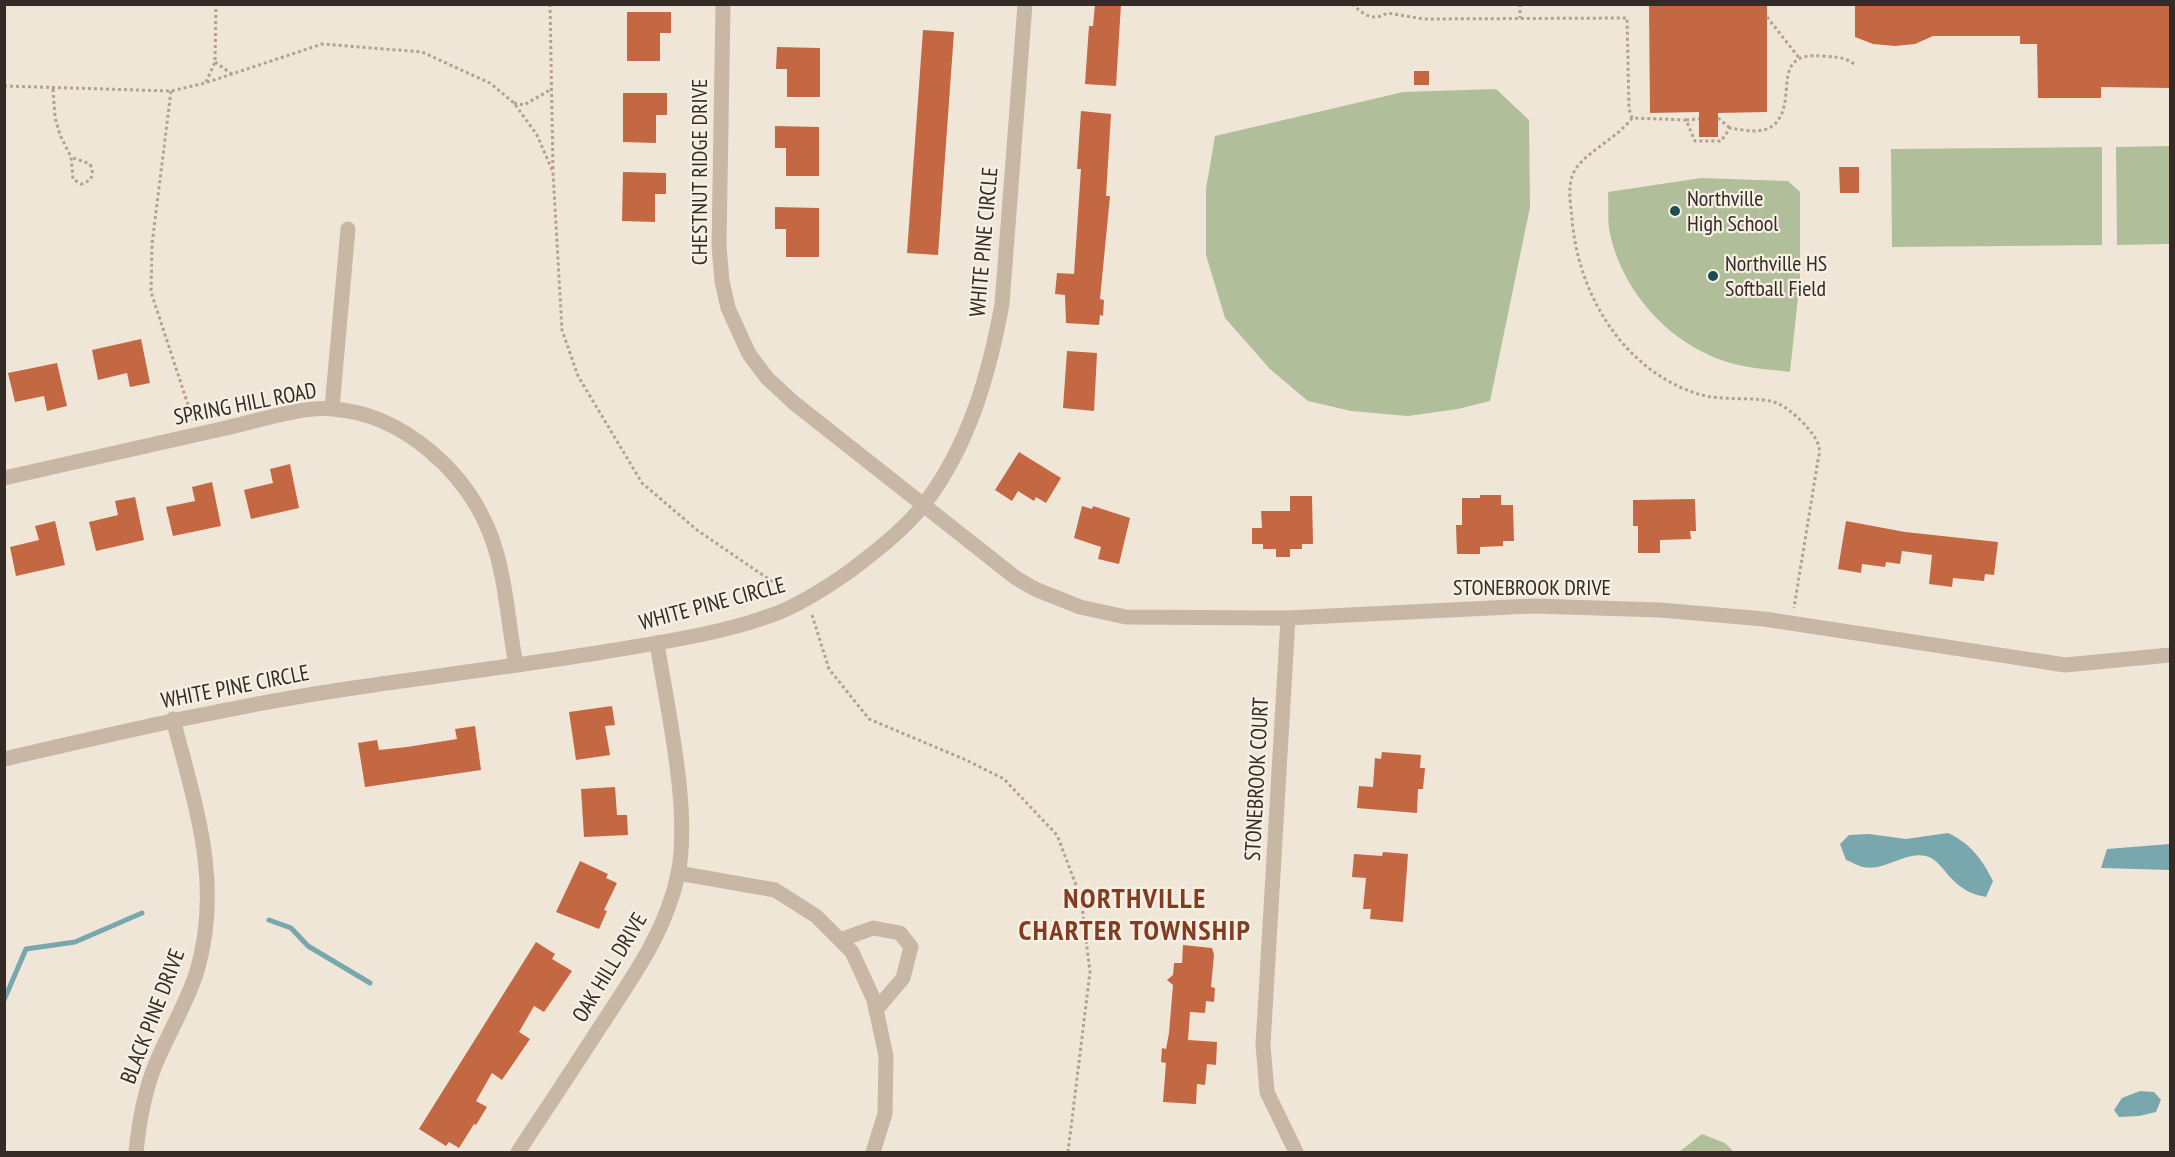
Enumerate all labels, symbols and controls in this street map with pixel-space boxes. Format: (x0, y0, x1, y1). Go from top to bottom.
street label: CHESTNUT RIDGE DRIVE (685, 79, 713, 265)
street label: WHITE PINE CIRCLE (962, 166, 1004, 318)
place label: Northville High School (1687, 184, 1779, 237)
marker: Northville High School (1668, 204, 1682, 218)
place label: Northville HS Softball Field (1725, 249, 1827, 302)
marker: Northville HS Softball Field (1706, 269, 1720, 283)
street label: SPRING HILL ROAD (171, 375, 319, 431)
street label: WHITE PINE CIRCLE (636, 570, 788, 636)
street label: STONEBROOK DRIVE (1453, 573, 1611, 601)
street label: WHITE PINE CIRCLE (158, 658, 312, 714)
street label: STONEBROOK COURT (1238, 696, 1274, 861)
district label: NORTHVILLE CHARTER TOWNSHIP (1019, 879, 1251, 948)
street label: OAK HILL DRIVE (565, 907, 653, 1027)
street label: BLACK PINE DRIVE (113, 944, 191, 1088)

